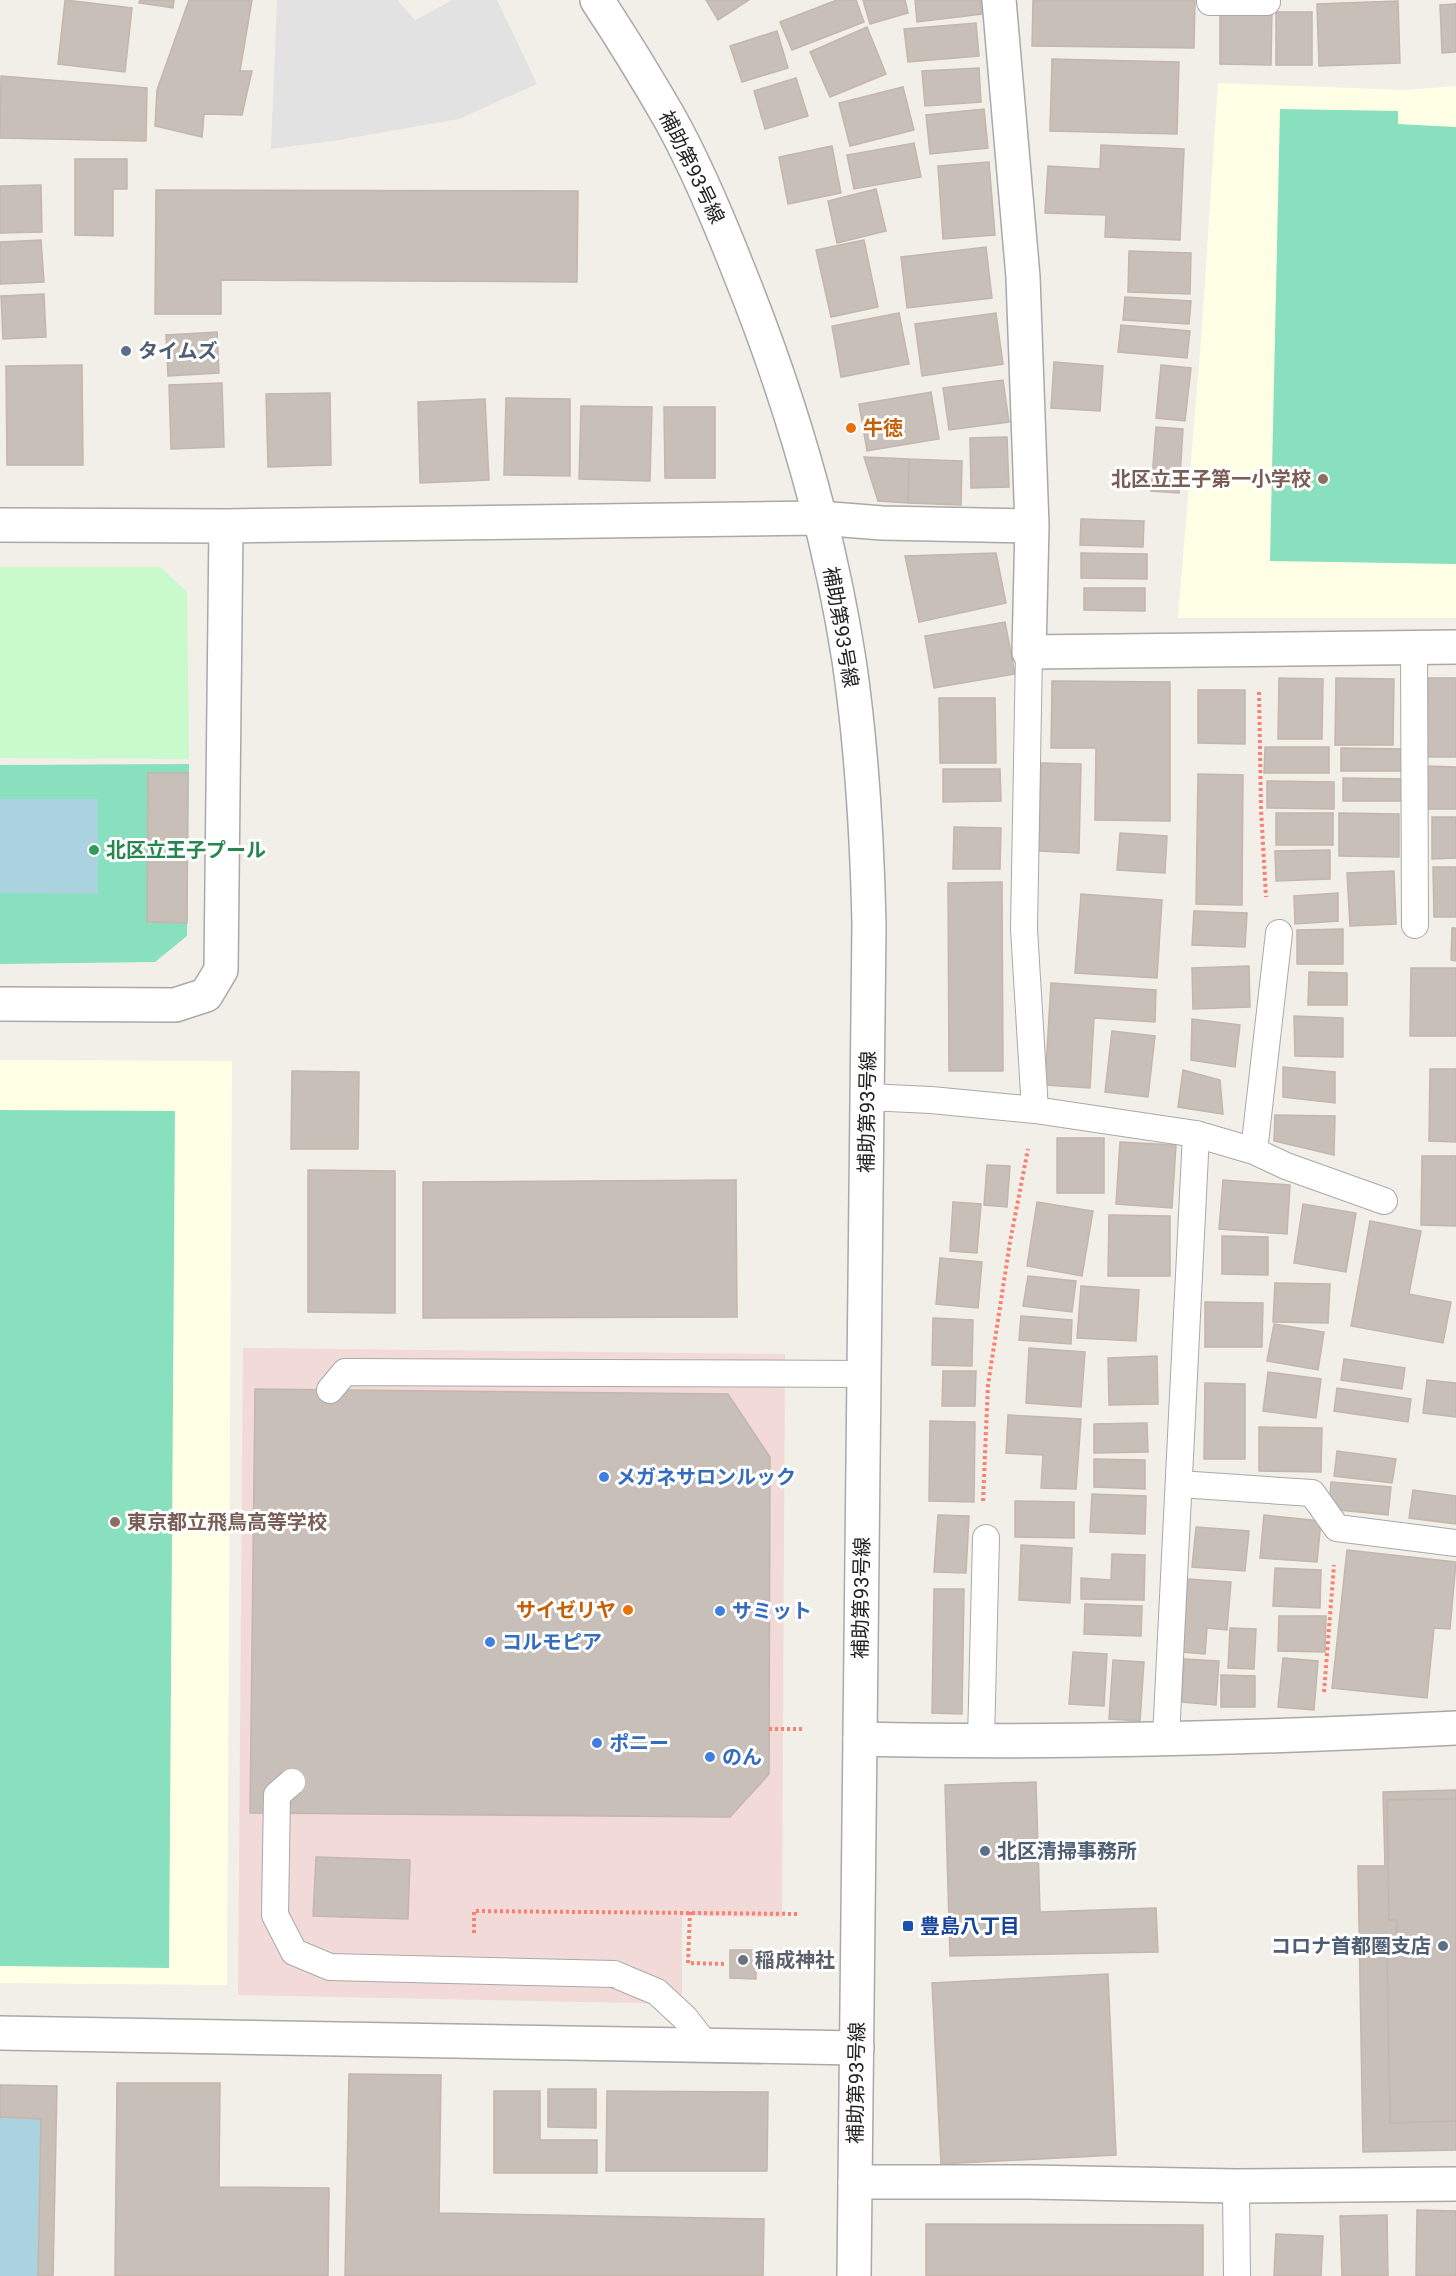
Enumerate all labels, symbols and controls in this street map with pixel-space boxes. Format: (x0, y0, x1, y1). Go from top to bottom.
street label: 補助第93号線 (654, 107, 730, 227)
place label: タイムズ (138, 339, 218, 363)
marker: タイムズ (119, 344, 133, 358)
place label: 牛徳 (863, 416, 903, 440)
marker: 牛徳 (844, 421, 858, 435)
place label: 北区立王子第一小学校 (1111, 467, 1311, 491)
marker: 北区立王子第一小学校 (1316, 472, 1330, 486)
street label: 補助第93号線 (819, 565, 863, 689)
place label: 北区立王子プール (106, 838, 266, 862)
marker: 北区立王子プール (87, 843, 101, 857)
street label: 補助第93号線 (854, 1051, 880, 1173)
place label: メガネサロンルック (616, 1465, 796, 1489)
marker: メガネサロンルック (597, 1470, 611, 1484)
place label: 東京都立飛鳥高等学校 (127, 1510, 327, 1534)
marker: 東京都立飛鳥高等学校 (108, 1515, 122, 1529)
street label: 補助第93号線 (848, 1537, 874, 1659)
place label: サイゼリヤ (516, 1598, 616, 1622)
place label: サミット (732, 1599, 812, 1623)
marker: サイゼリヤ (621, 1603, 635, 1617)
marker: サミット (713, 1604, 727, 1618)
place label: コルモピア (502, 1630, 602, 1654)
marker: コルモピア (483, 1635, 497, 1649)
place label: ポニー (609, 1731, 669, 1755)
marker: ポニー (590, 1736, 604, 1750)
place label: のん (722, 1745, 762, 1769)
marker: のん (703, 1750, 717, 1764)
place label: 北区清掃事務所 (997, 1839, 1137, 1863)
marker: 北区清掃事務所 (978, 1844, 992, 1858)
place label: 豊島八丁目 (920, 1914, 1020, 1938)
marker: 豊島八丁目 (901, 1919, 915, 1933)
place label: コロナ首都圏支店 (1271, 1934, 1431, 1958)
marker: コロナ首都圏支店 (1436, 1939, 1450, 1953)
place label: 稲成神社 (755, 1948, 835, 1972)
marker: 稲成神社 (736, 1953, 750, 1967)
street label: 補助第93号線 (843, 2022, 869, 2144)

